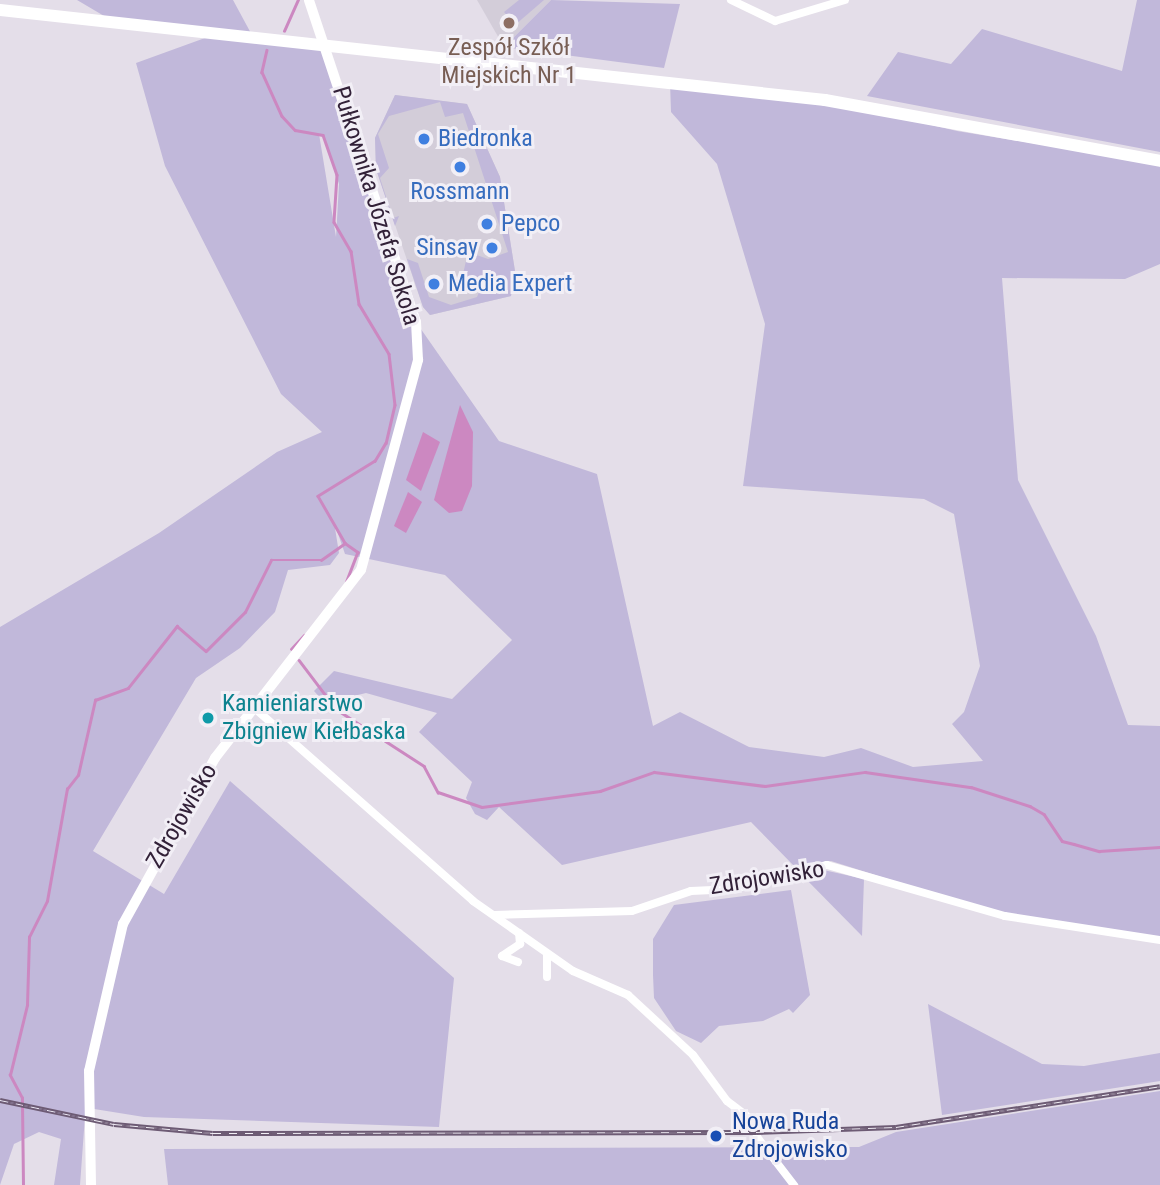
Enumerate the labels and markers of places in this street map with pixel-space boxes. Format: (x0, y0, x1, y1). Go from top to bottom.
marker: Zespół Szkół Miejskich Nr 1 (501, 15, 517, 31)
place label: Zespół Szkół Miejskich Nr 1 (441, 34, 577, 90)
place label: Biedronka (438, 125, 533, 153)
marker: Biedronka (416, 131, 432, 147)
marker: Rossmann (452, 159, 468, 175)
place label: Rossmann (410, 178, 510, 206)
place label: Pepco (501, 210, 560, 238)
marker: Pepco (479, 216, 495, 232)
place label: Sinsay (416, 234, 478, 262)
marker: Sinsay (484, 240, 500, 256)
place label: Media Expert (448, 270, 572, 298)
marker: Media Expert (426, 276, 442, 292)
place label: Kamieniarstwo Zbigniew Kiełbaska (222, 690, 406, 746)
marker: Kamieniarstwo Zbigniew Kiełbaska (200, 710, 216, 726)
place label: Nowa Ruda Zdrojowisko (732, 1108, 848, 1164)
marker: Nowa Ruda Zdrojowisko (706, 1126, 726, 1146)

